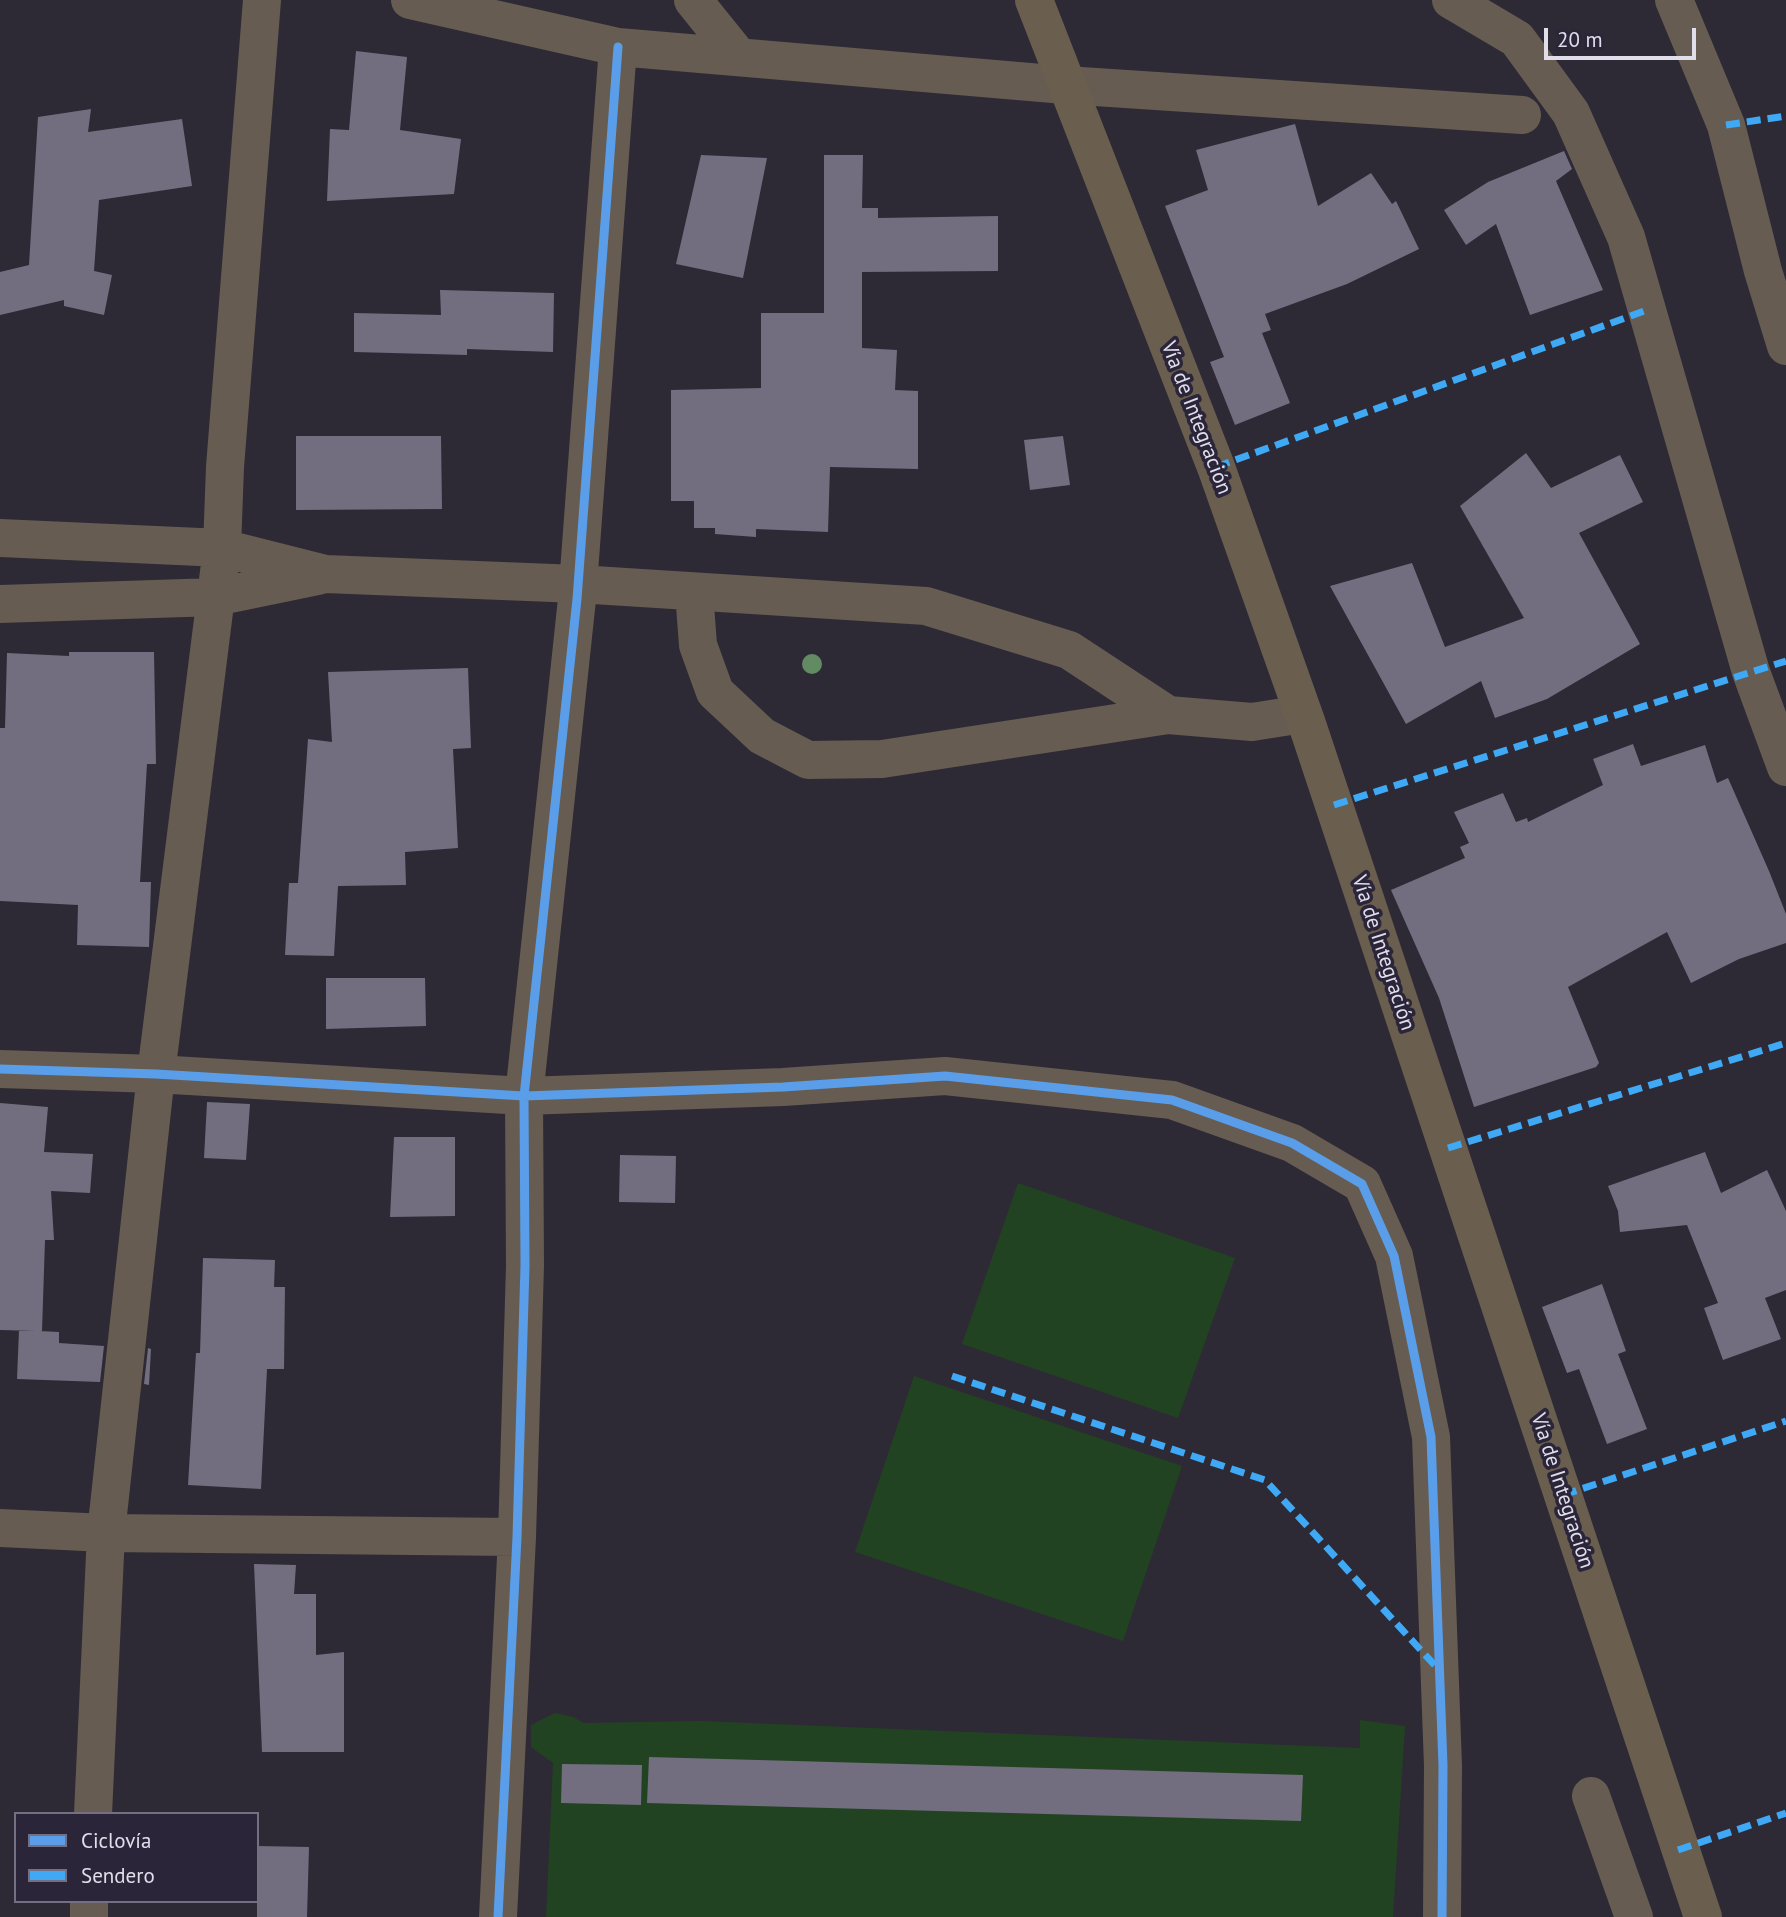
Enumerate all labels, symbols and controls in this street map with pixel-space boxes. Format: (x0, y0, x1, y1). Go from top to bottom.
scale bar (1548, 14, 1700, 58)
text: 20 m (1557, 26, 1603, 53)
street label: Vía de Integración (1155, 338, 1237, 498)
street label: Vía de Integración (1346, 872, 1420, 1034)
street label: Vía de Integración (1525, 1410, 1599, 1572)
legend (14, 1812, 259, 1903)
text: Ciclovía (81, 1827, 151, 1854)
text: Sendero (81, 1862, 155, 1889)

